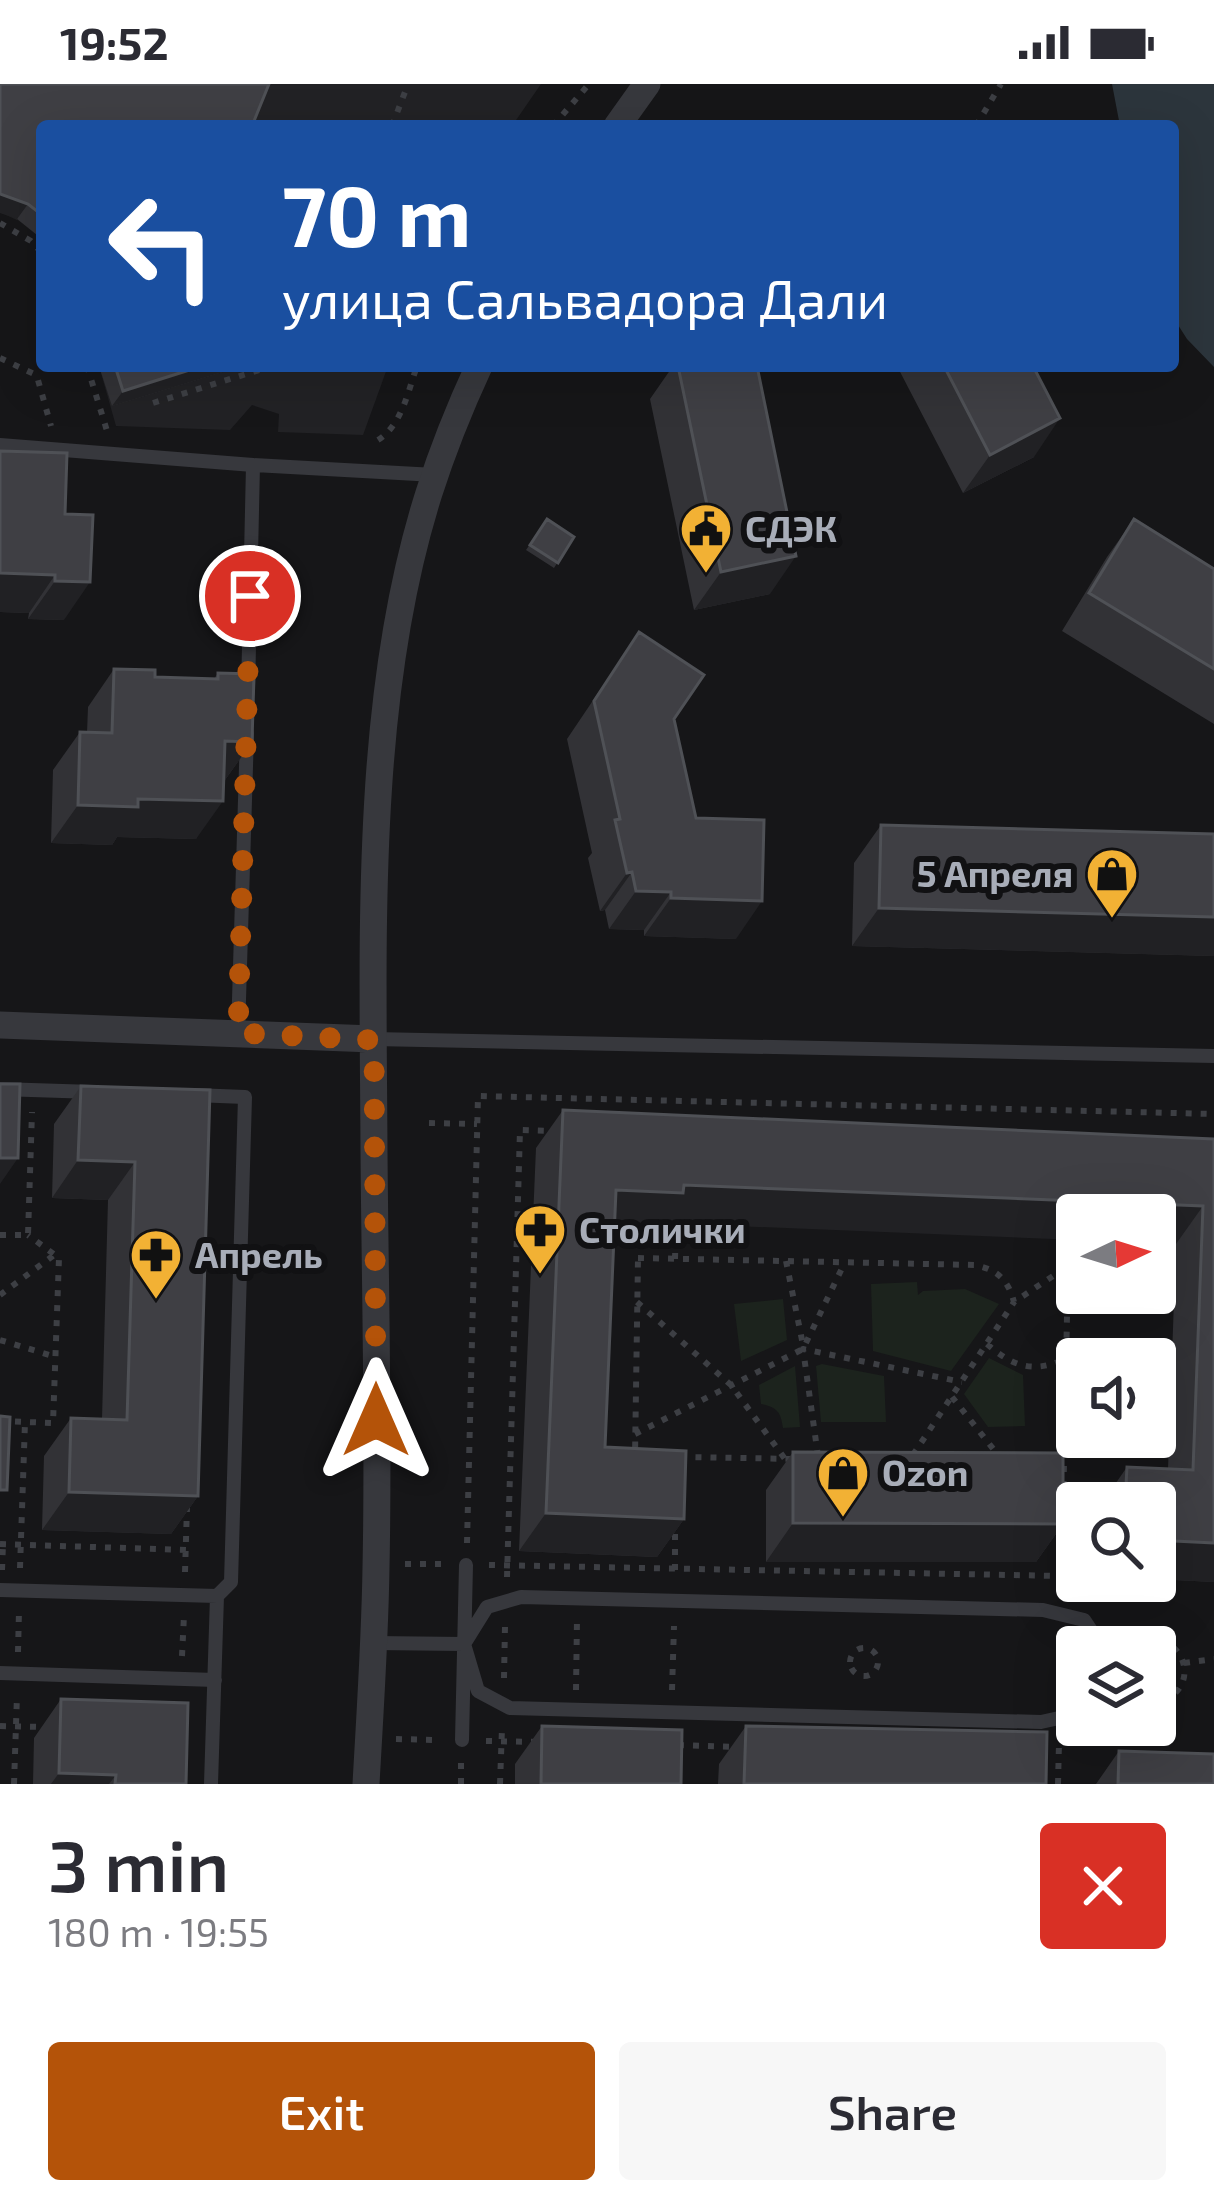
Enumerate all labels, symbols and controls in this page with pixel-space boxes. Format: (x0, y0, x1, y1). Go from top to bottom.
text: 19:52 (60, 15, 169, 69)
text: 70 m (282, 163, 472, 264)
icon: left (84, 168, 240, 324)
text: улица Сальвадора Дали (282, 265, 888, 330)
public building icon: СДЭК (678, 501, 734, 575)
place label: СДЭК (745, 506, 837, 549)
pin (199, 545, 301, 647)
icon: arrive (217, 563, 283, 629)
shop icon: 5 Апреля (1084, 846, 1140, 920)
place label: 5 Апреля (917, 851, 1073, 894)
north arrow (1056, 1194, 1176, 1314)
map controls (1056, 1194, 1176, 1746)
pharmacy icon: Столички (512, 1202, 568, 1276)
place label: Столички (579, 1207, 746, 1250)
pharmacy icon: Апрель (128, 1227, 184, 1301)
place label: Апрель (195, 1232, 323, 1275)
button: sound (1056, 1338, 1176, 1458)
position arrow (313, 1357, 439, 1483)
shop icon: Ozon (815, 1445, 871, 1519)
place label: Ozon (882, 1450, 969, 1493)
button: search (1056, 1482, 1176, 1602)
button: layers (1056, 1626, 1176, 1746)
text: 3 min (48, 1820, 229, 1906)
button: close (1040, 1823, 1166, 1949)
text: 180 m · 19:55 (48, 1908, 269, 1955)
button: Exit (48, 2042, 595, 2180)
button: Share (619, 2042, 1166, 2180)

